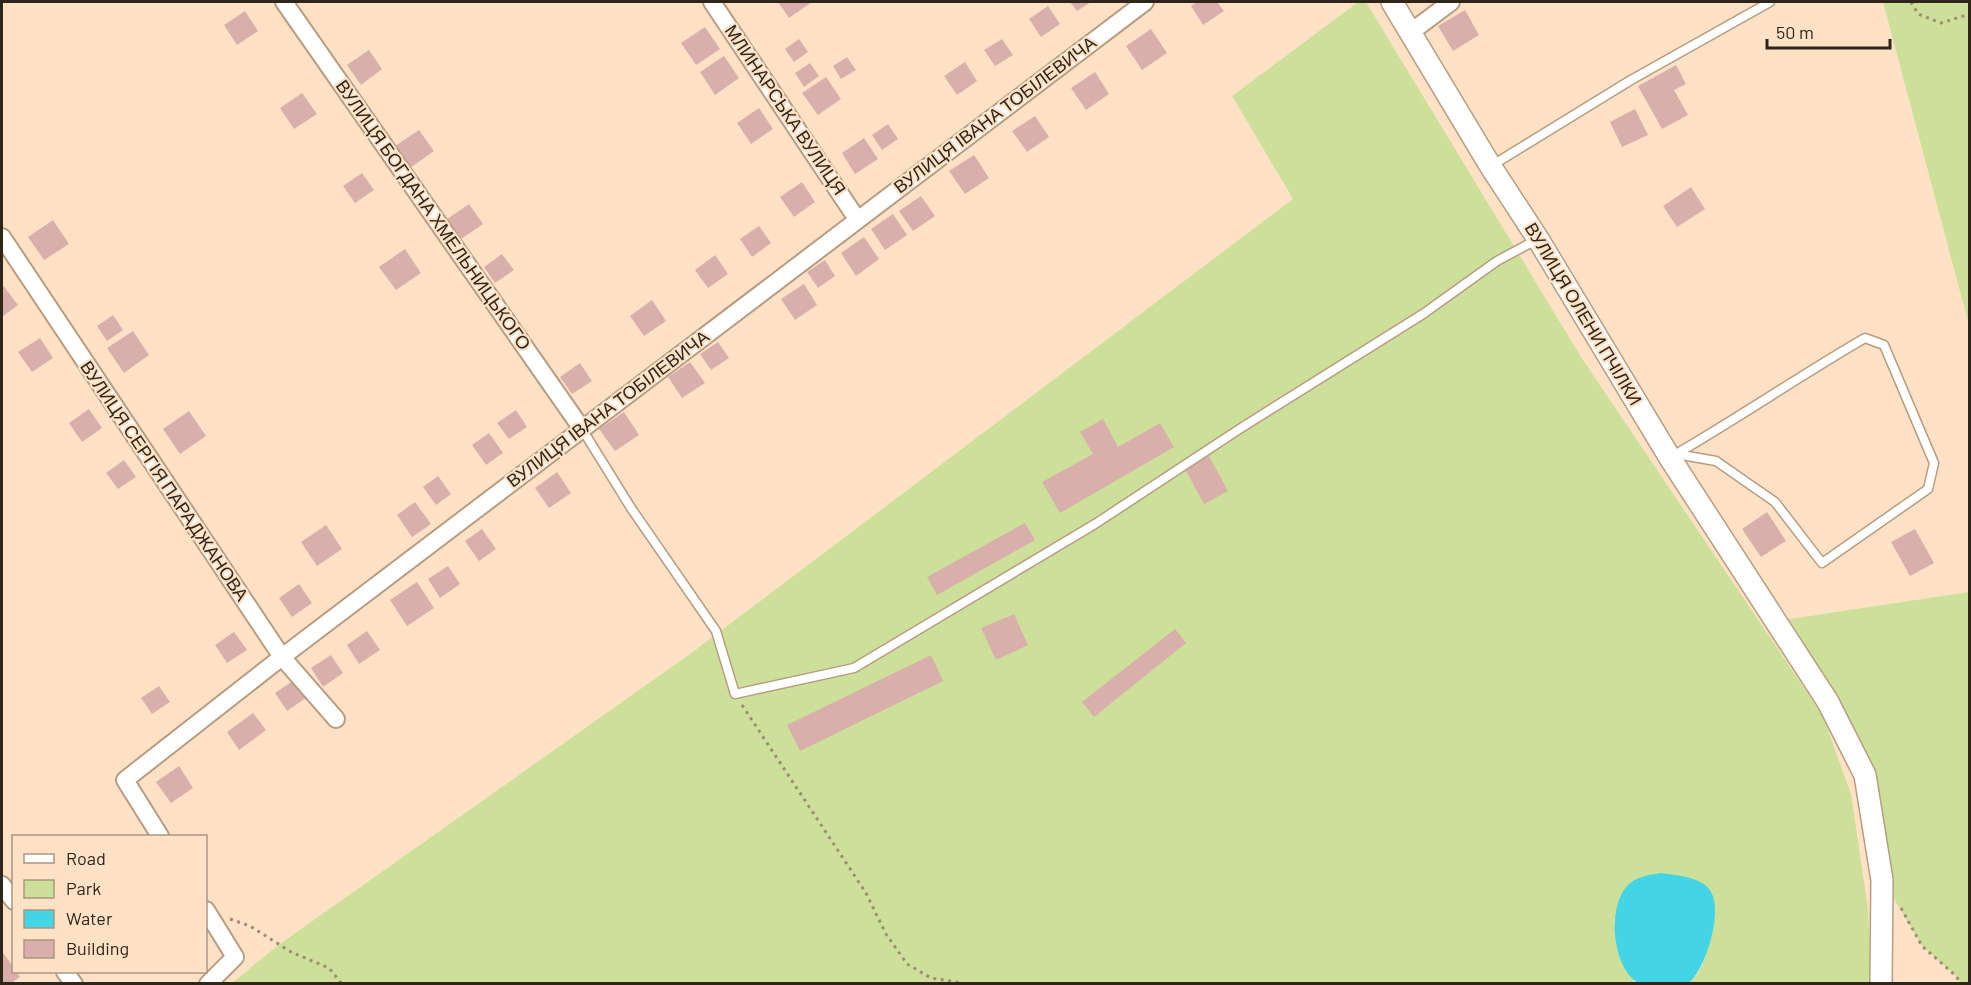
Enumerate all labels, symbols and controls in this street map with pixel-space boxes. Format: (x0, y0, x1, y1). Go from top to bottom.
scale bar (1767, 12, 1890, 50)
street label: МЛИНАРСЬКА ВУЛИЦЯ (721, 20, 851, 199)
text: 50 m (1776, 21, 1814, 43)
street label: ВУЛИЦЯ ІВАНА ТОБІЛЕВИЧА (889, 31, 1100, 198)
street label: ВУЛИЦЯ БОГДАНА ХМЕЛЬНИЦЬКОГО (332, 75, 536, 354)
street label: ВУЛИЦЯ ОЛЕНИ ПЧІЛКИ (1521, 218, 1647, 409)
street label: ВУЛИЦЯ ІВАНА ТОБІЛЕВИЧА (502, 325, 713, 492)
street label: ВУЛИЦЯ СЕРГІЯ ПАРАДЖАНОВА (76, 356, 254, 605)
legend (12, 835, 207, 973)
text: Road (66, 847, 106, 869)
text: Park (66, 877, 101, 899)
text: Water (66, 907, 113, 929)
text: Building (66, 937, 129, 959)

